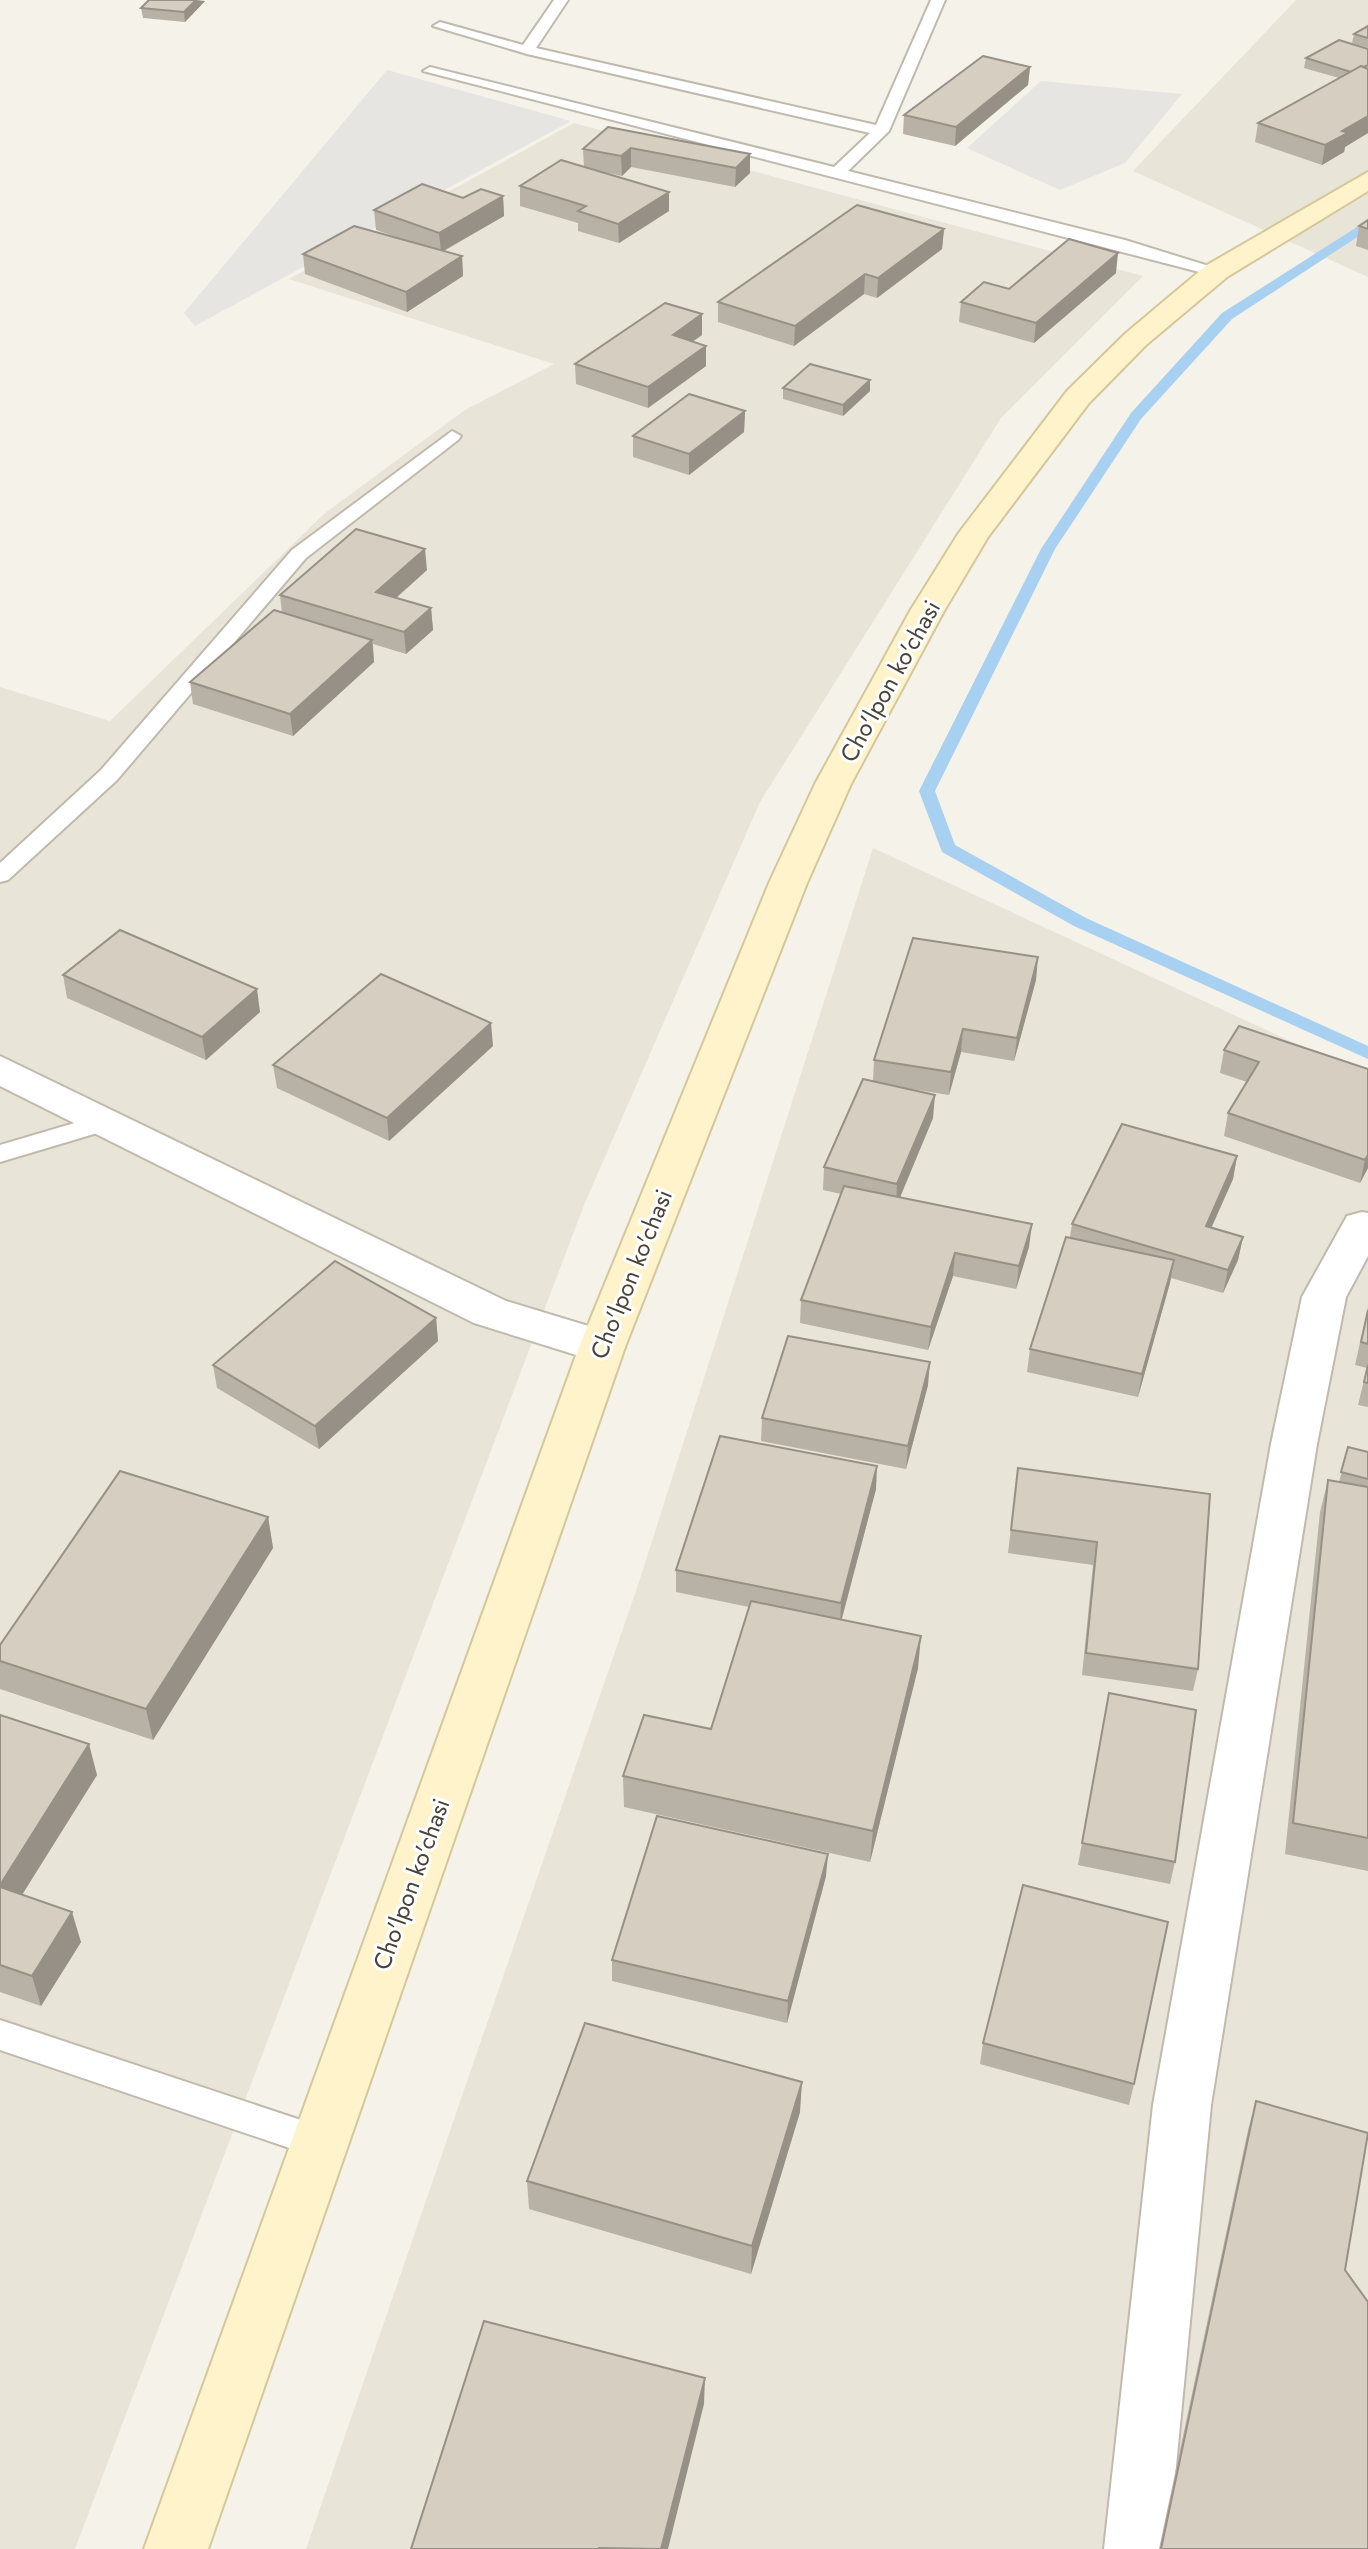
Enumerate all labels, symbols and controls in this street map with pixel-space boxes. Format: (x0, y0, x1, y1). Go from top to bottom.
street label: Cho'lpon ko'chasi (831, 594, 949, 768)
street label: Cho'lpon ko'chasi (581, 1184, 681, 1364)
street label: Cho'lpon ko'chasi (364, 1793, 458, 1975)

